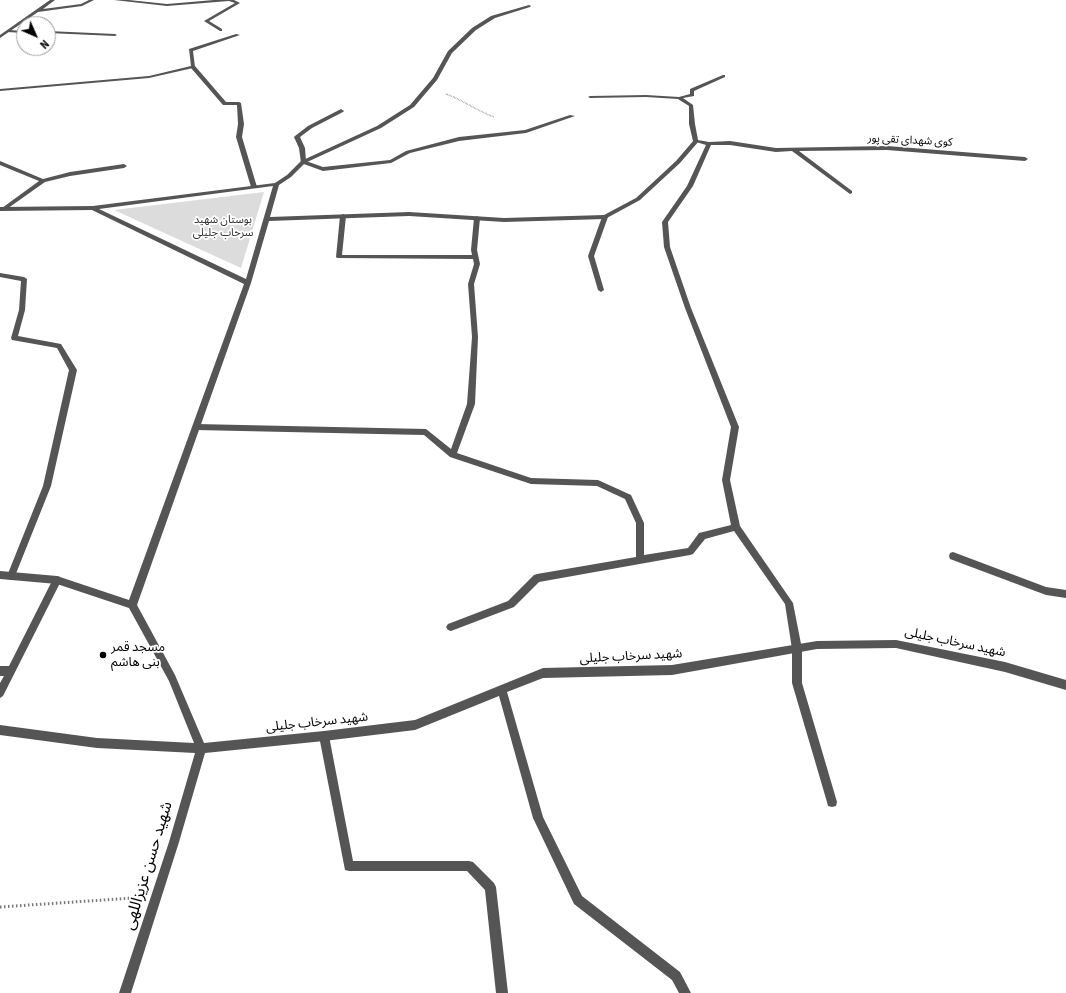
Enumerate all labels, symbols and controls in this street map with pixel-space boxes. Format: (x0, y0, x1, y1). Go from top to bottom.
north arrow (16, 16, 56, 56)
text: N (36, 36, 52, 52)
street label: کوی شهدای تقی پور (867, 132, 953, 150)
park label: بوستان شهید سرخاب جلیلی (193, 214, 253, 240)
street label: شهید سرخاب جلیلی (903, 625, 1007, 661)
place label: مسجد قمر بنی هاشم (111, 640, 165, 671)
street label: شهید سرخاب جلیلی (579, 647, 683, 667)
marker: مسجد قمر بنی هاشم (98, 650, 108, 660)
street label: شهید سرخاب جلیلی (265, 710, 369, 736)
street label: شهید حسن عزیزاللهی (120, 799, 178, 933)

